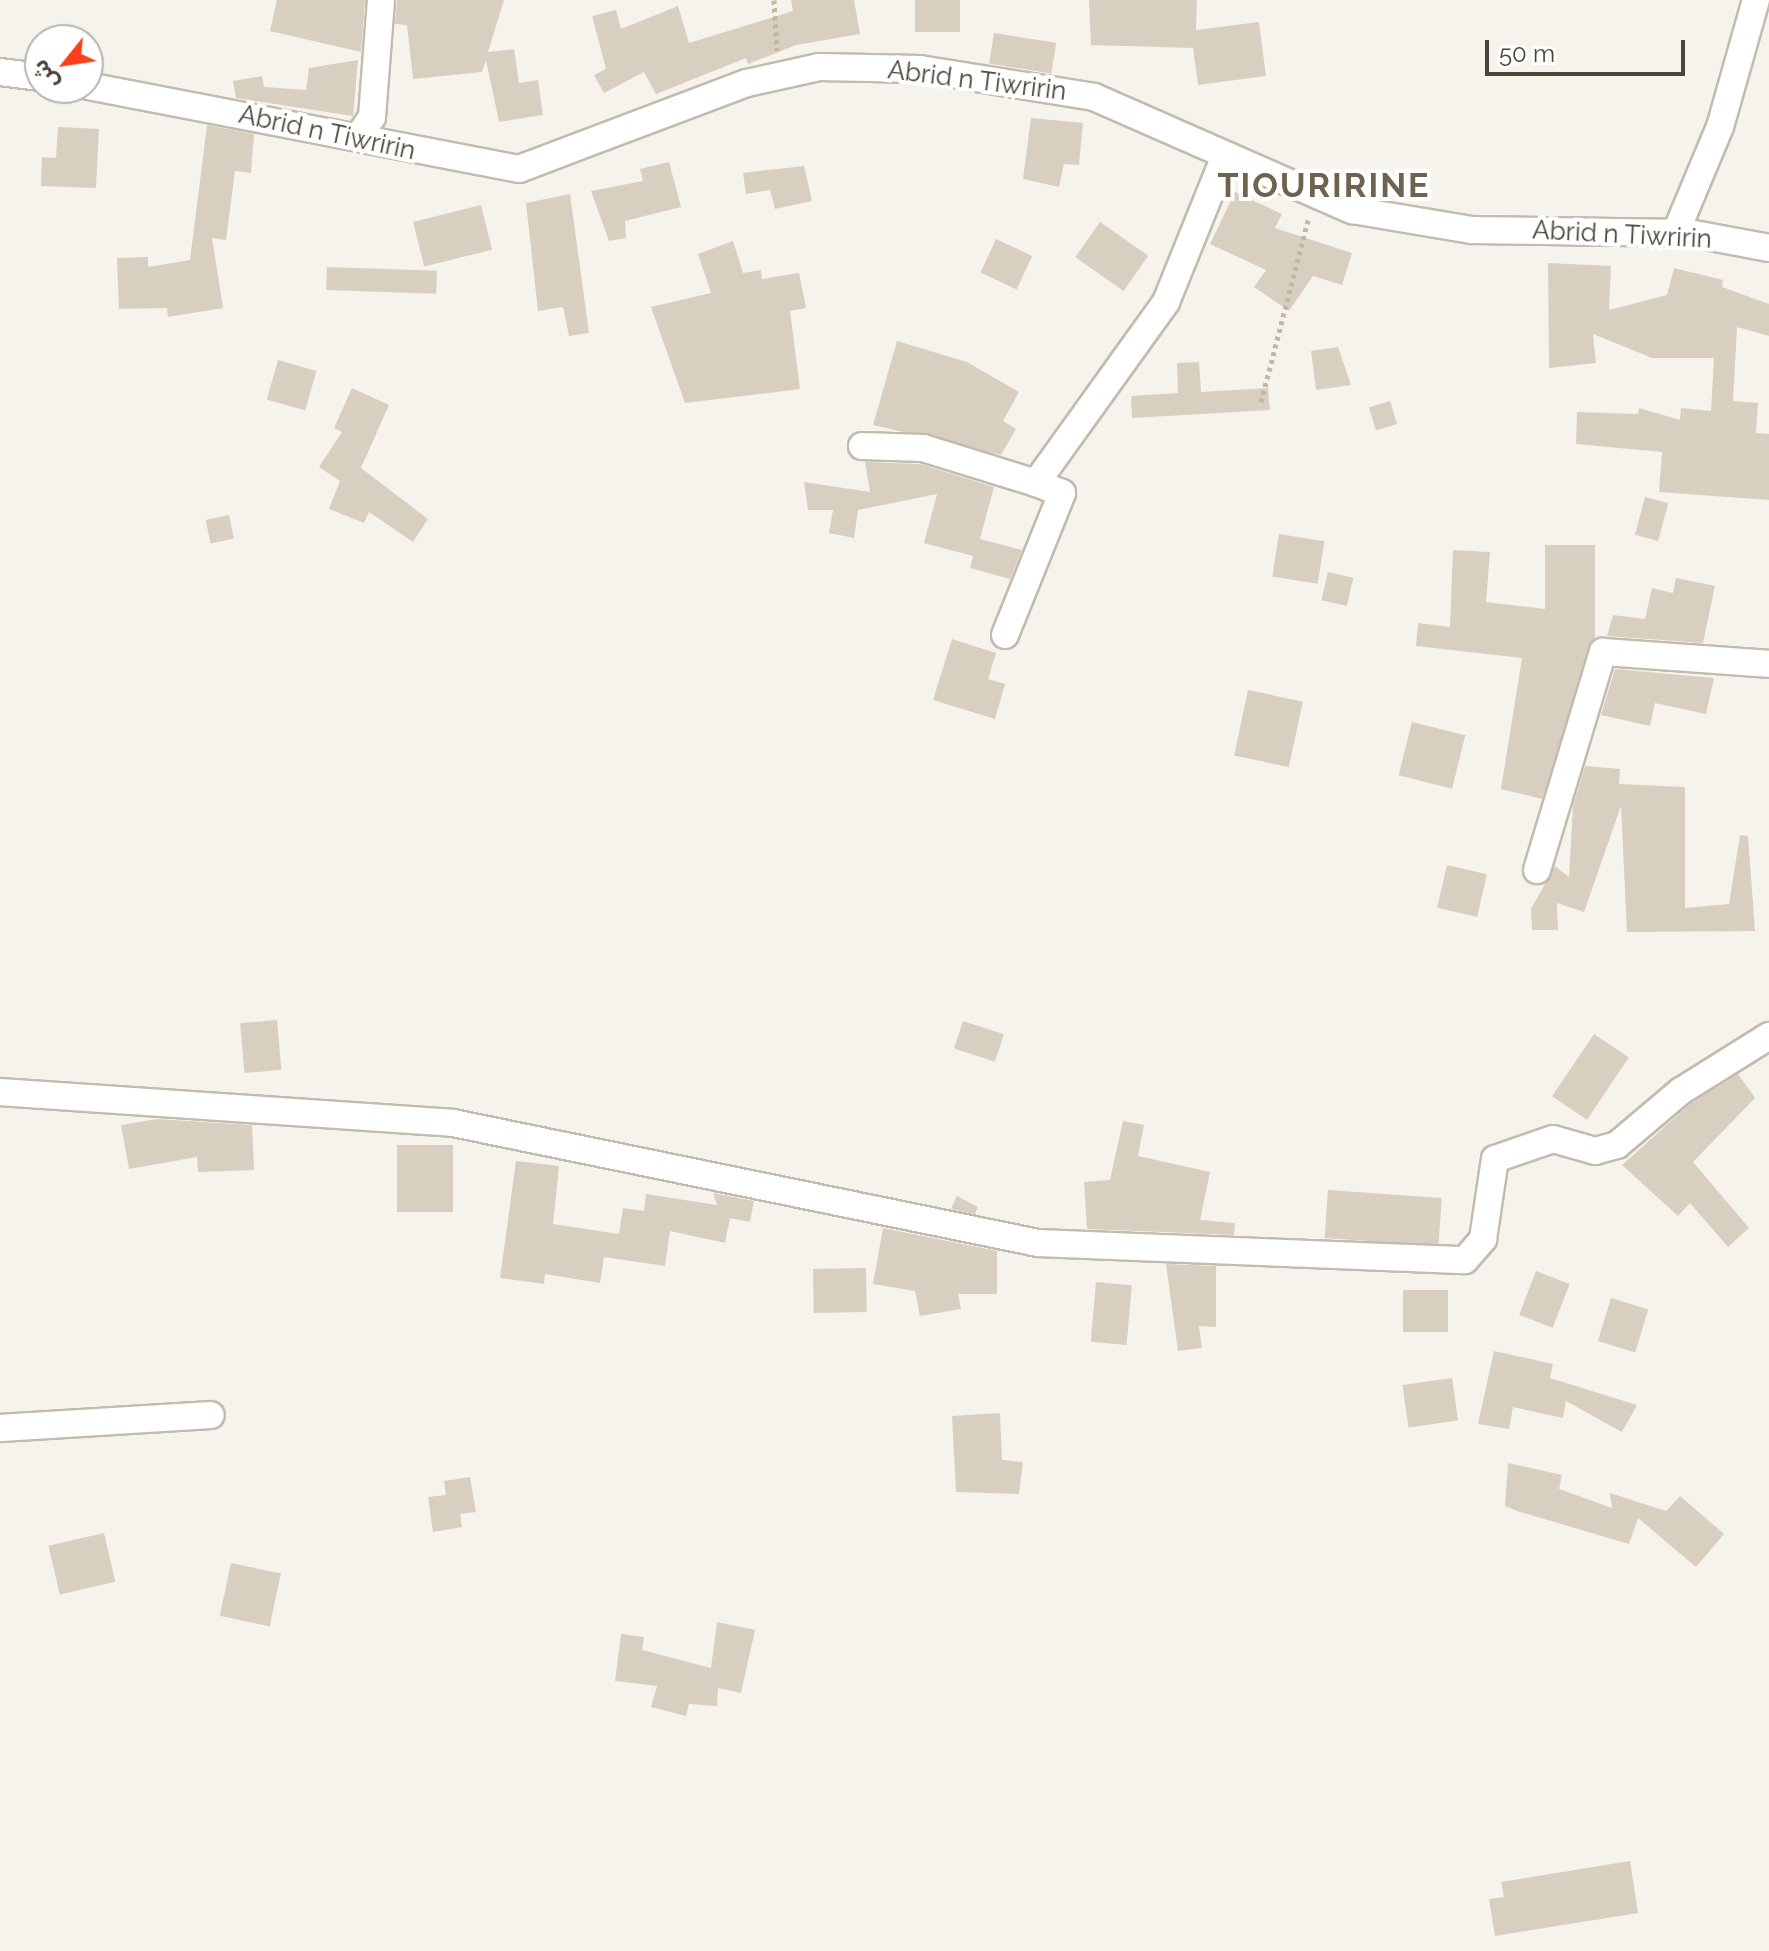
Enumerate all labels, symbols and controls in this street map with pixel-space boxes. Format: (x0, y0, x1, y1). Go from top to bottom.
north arrow (24, 24, 104, 104)
scale bar (1489, 24, 1689, 74)
text: 50 m (1499, 39, 1555, 68)
text: ش (26, 55, 64, 95)
street label: Abrid n Tiwririn (886, 55, 1068, 107)
street label: Abrid n Tiwririn (236, 99, 418, 167)
district label: TIOURIRINE (1217, 166, 1431, 206)
street label: Abrid n Tiwririn (1531, 215, 1713, 255)

